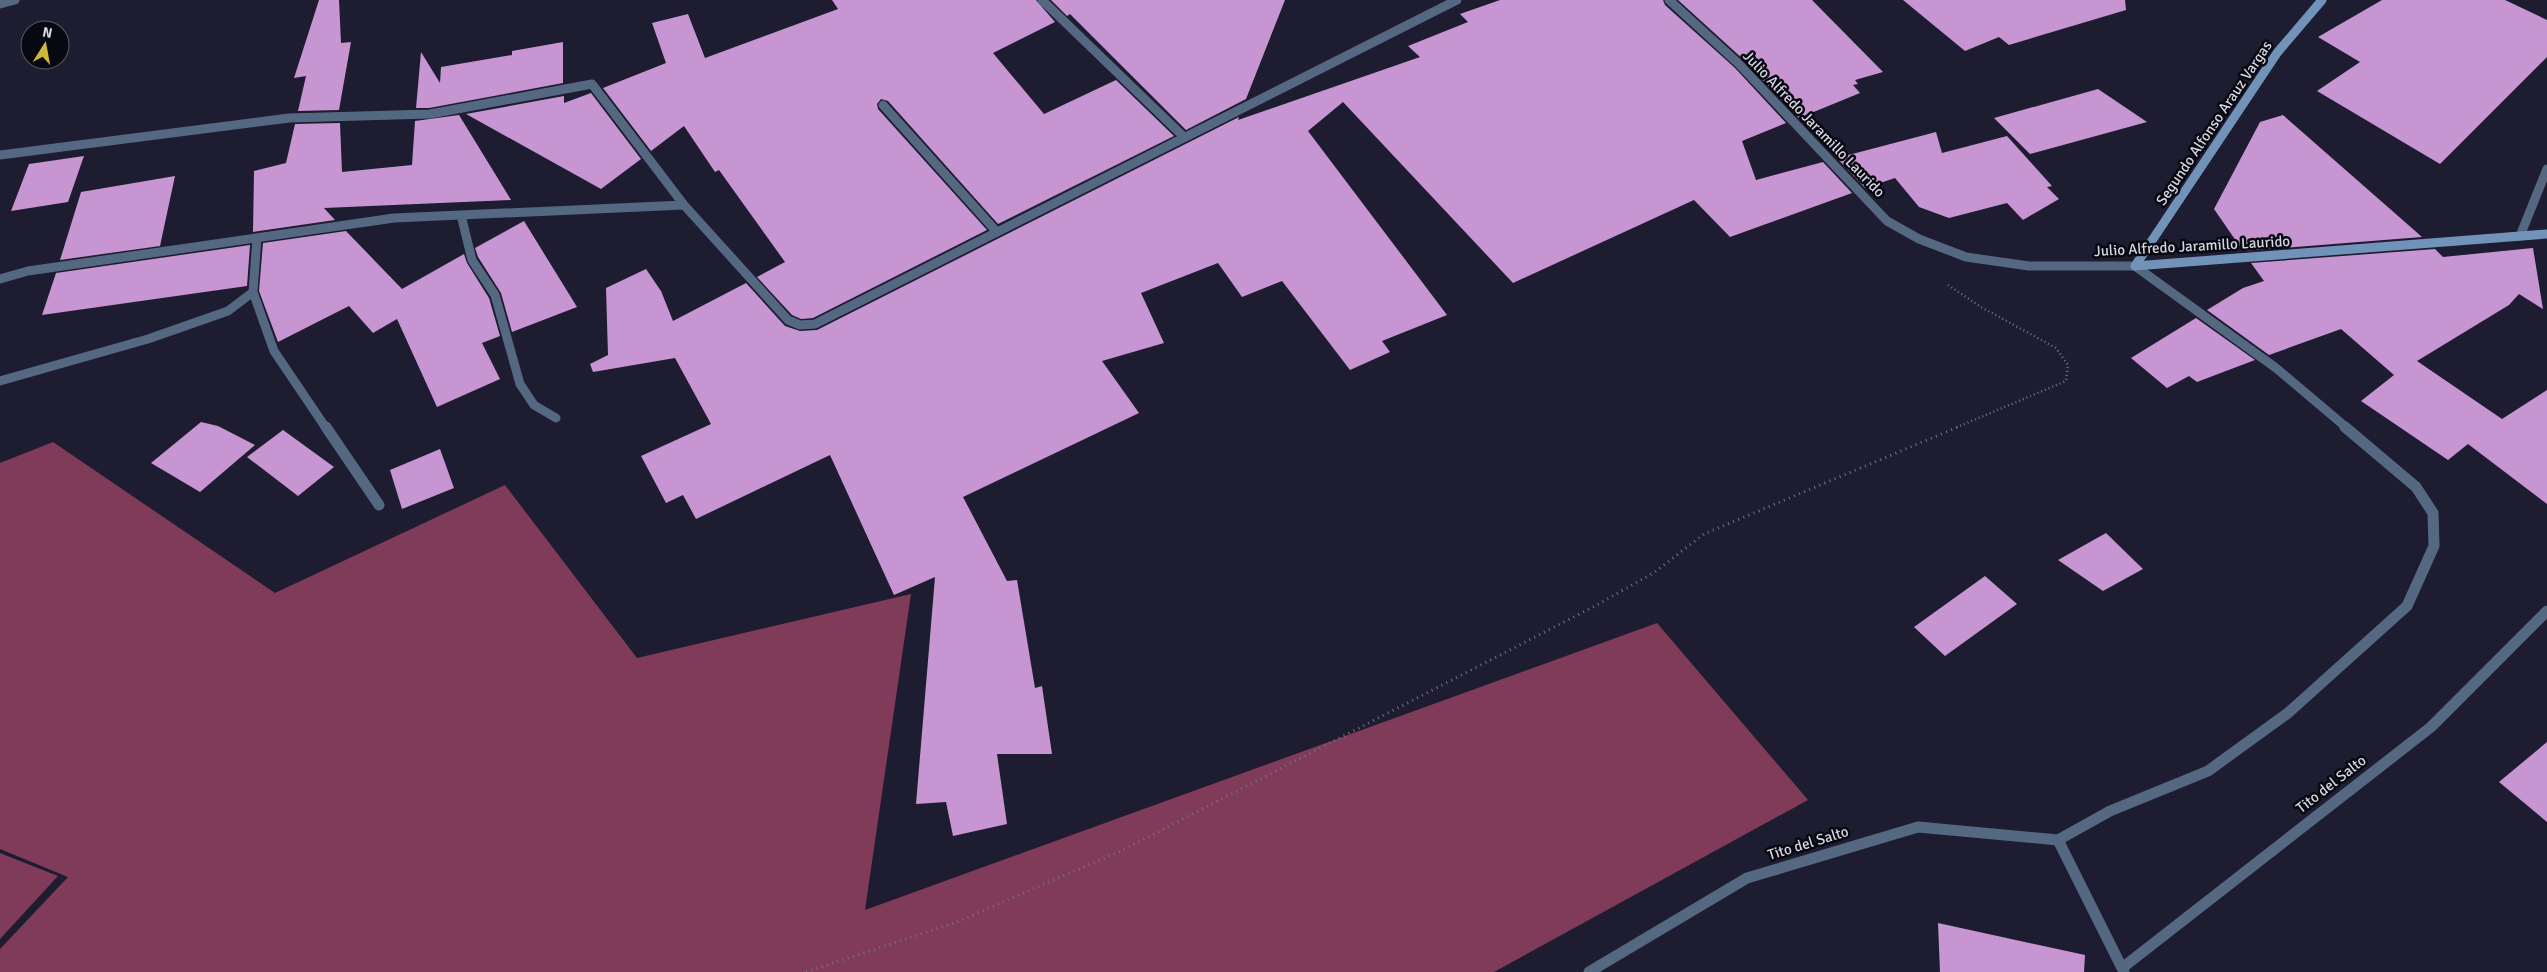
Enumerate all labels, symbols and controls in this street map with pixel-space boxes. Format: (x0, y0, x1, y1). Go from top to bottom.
north arrow (20, 20, 70, 70)
text: N (41, 23, 54, 42)
street label: Segundo Alfonso Arauz Vargas (2152, 37, 2276, 209)
street label: Julio Alfredo Jaramillo Laurido (1739, 47, 1889, 201)
street label: Julio Alfredo Jaramillo Laurido (2093, 232, 2291, 260)
street label: Tito del Salto (2292, 751, 2370, 817)
street label: Tito del Salto (1765, 822, 1851, 864)

